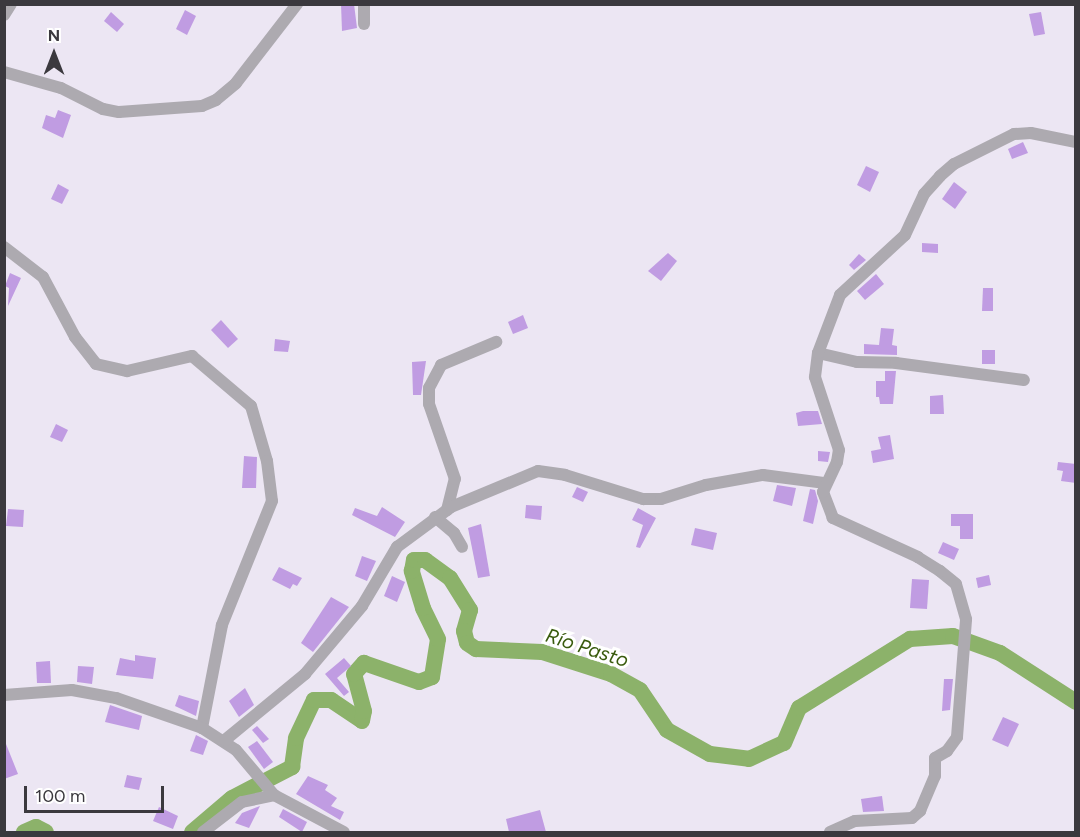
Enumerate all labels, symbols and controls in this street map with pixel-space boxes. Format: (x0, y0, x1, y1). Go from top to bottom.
north arrow (24, 24, 84, 84)
text: N (48, 26, 60, 45)
water label: Río Pasto (543, 623, 631, 673)
scale bar (27, 774, 166, 812)
text: 100 m (35, 785, 85, 807)

